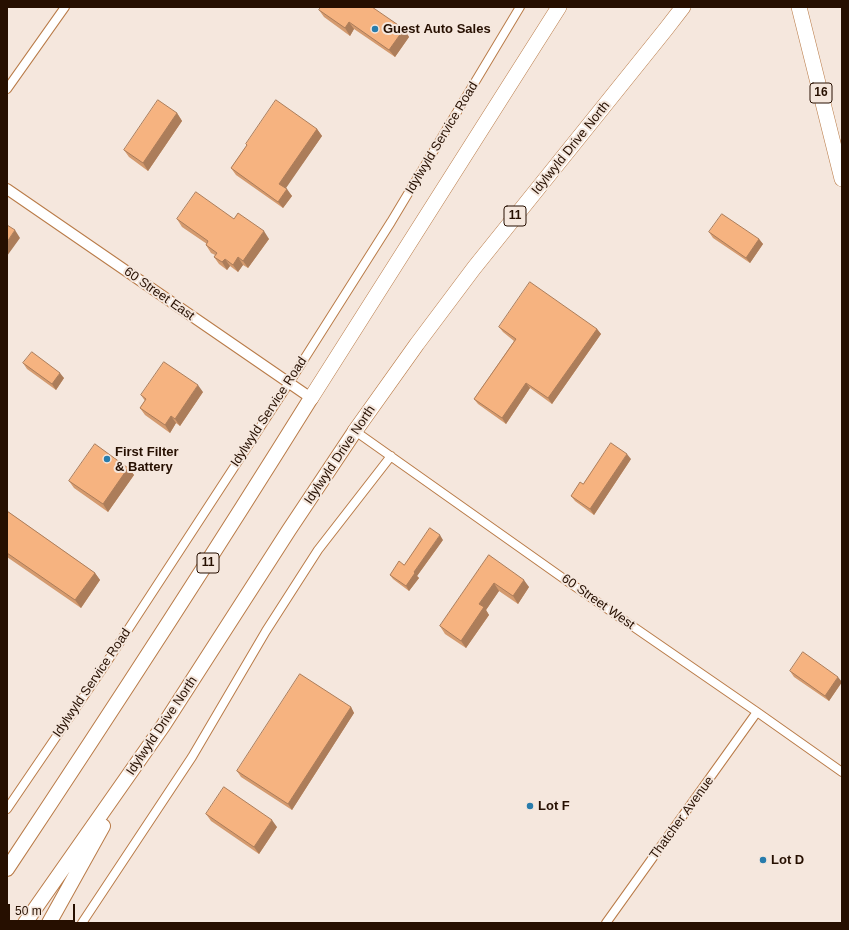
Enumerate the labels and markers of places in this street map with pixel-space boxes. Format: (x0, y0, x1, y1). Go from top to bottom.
place label: Guest Auto Sales (383, 21, 491, 37)
marker: Guest Auto Sales (370, 24, 380, 34)
place label: First Filter & Battery (115, 444, 179, 475)
marker: First Filter & Battery (102, 454, 112, 464)
place label: Lot F (538, 798, 570, 814)
marker: Lot F (525, 801, 535, 811)
place label: Lot D (771, 852, 804, 868)
marker: Lot D (758, 855, 768, 865)

